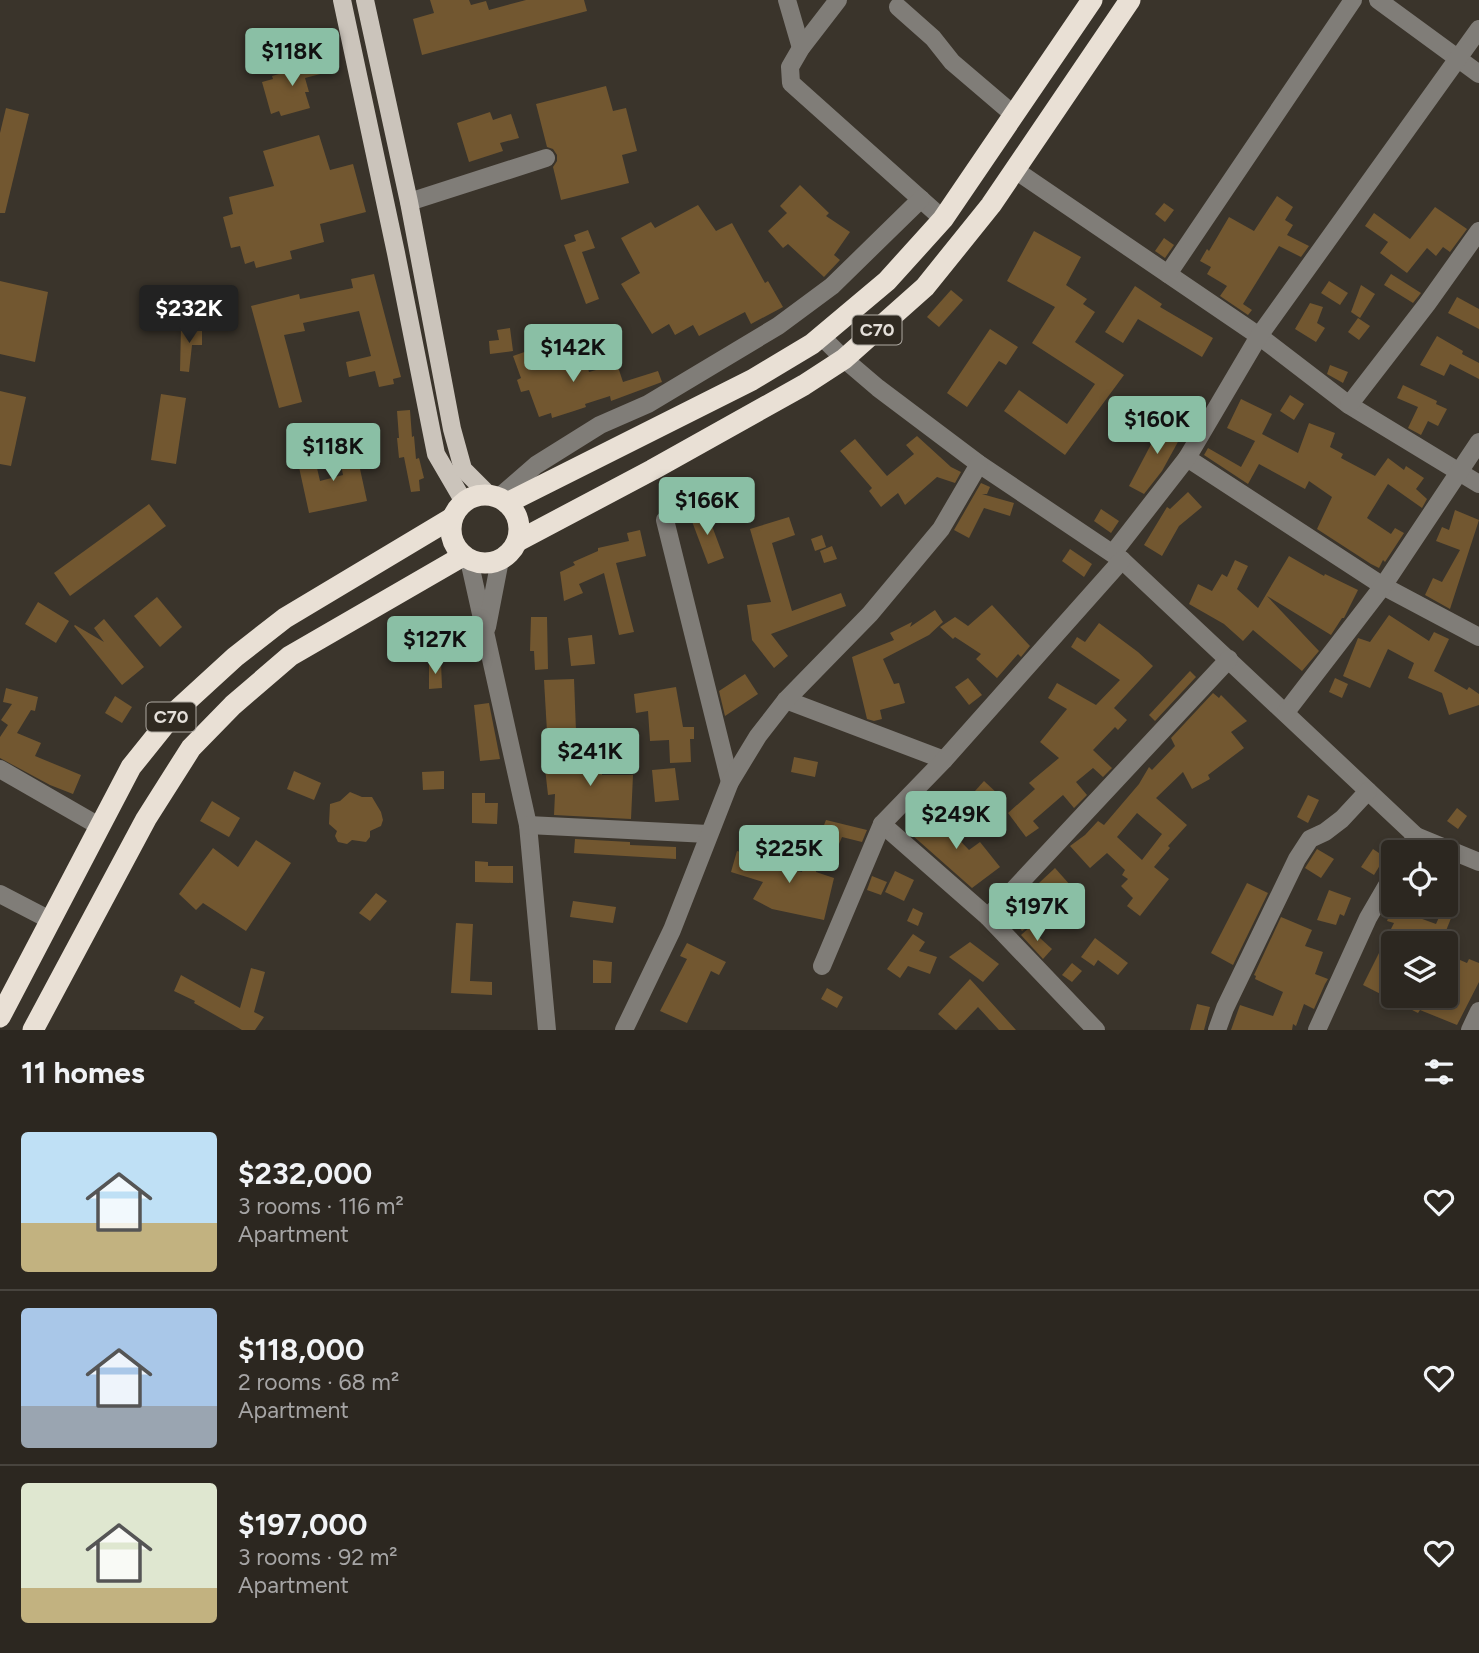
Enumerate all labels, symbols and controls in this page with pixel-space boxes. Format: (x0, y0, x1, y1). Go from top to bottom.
pin: $118K (243, 28, 341, 88)
text: $118K (261, 37, 323, 65)
pin: $232K (140, 286, 238, 345)
text: $232K (155, 294, 223, 322)
road number: C70 (852, 316, 902, 344)
pin: $142K (524, 324, 622, 384)
text: $142K (540, 333, 606, 361)
pin: $160K (1108, 396, 1206, 456)
text: $160K (1124, 405, 1190, 433)
pin: $118K (284, 424, 382, 483)
text: $118K (302, 432, 364, 460)
pin: $166K (658, 477, 756, 537)
text: $166K (675, 486, 739, 514)
pin: $127K (386, 616, 484, 676)
text: $127K (403, 625, 467, 653)
road number: C70 (146, 702, 196, 732)
pin: $241K (541, 728, 639, 788)
text: $241K (557, 737, 623, 765)
pin: $249K (907, 792, 1005, 851)
text: $249K (921, 800, 991, 828)
pin: $225K (740, 826, 838, 885)
text: $225K (755, 834, 823, 862)
map controls (1381, 840, 1458, 1008)
button: locate (1381, 840, 1458, 917)
pin: $197K (988, 884, 1086, 943)
text: $197K (1005, 892, 1069, 920)
button: layers (1381, 931, 1458, 1008)
icon: filters (1420, 1053, 1458, 1091)
text: 11 homes (21, 1054, 145, 1091)
text: $232,000 (238, 1155, 372, 1192)
icon: home (77, 1160, 161, 1244)
icon: heart (1420, 1183, 1458, 1221)
text: 3 rooms · 116 m² (238, 1192, 404, 1220)
text: Apartment (238, 1220, 349, 1248)
text: $118,000 (238, 1331, 364, 1368)
icon: home (77, 1336, 161, 1420)
icon: heart (1420, 1359, 1458, 1397)
text: 2 rooms · 68 m² (238, 1368, 399, 1396)
text: Apartment (238, 1396, 349, 1424)
text: $197,000 (238, 1506, 367, 1543)
icon: home (77, 1511, 161, 1595)
icon: heart (1420, 1534, 1458, 1572)
text: 3 rooms · 92 m² (238, 1543, 398, 1571)
text: Apartment (238, 1571, 349, 1599)

